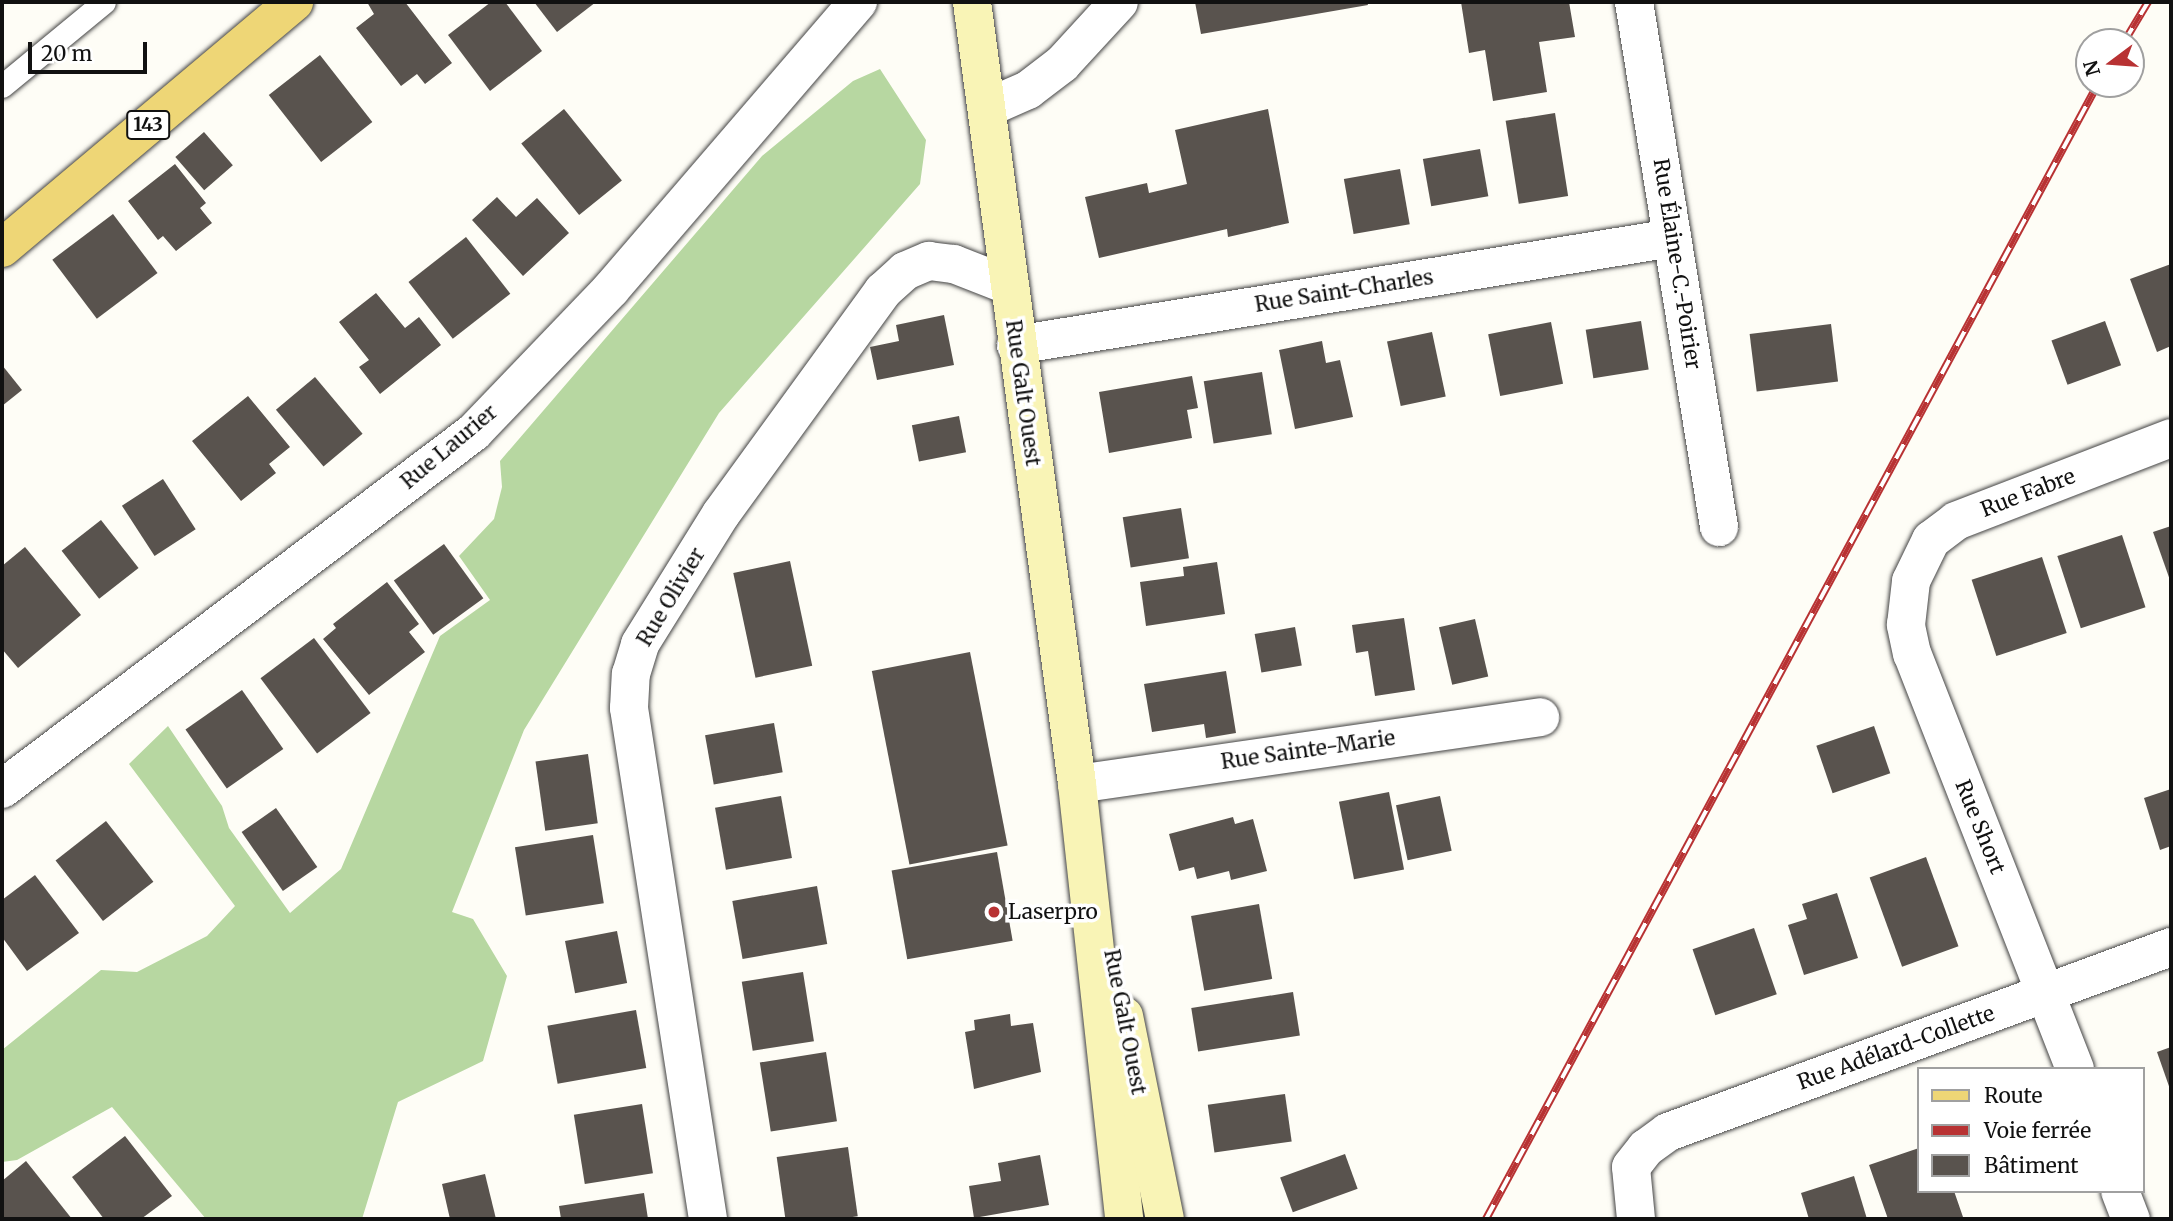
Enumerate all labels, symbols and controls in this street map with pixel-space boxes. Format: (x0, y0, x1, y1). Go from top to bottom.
scale bar (32, 28, 150, 72)
north arrow (2075, 28, 2145, 98)
text: 20 m (41, 40, 92, 67)
text: N (2078, 58, 2105, 79)
road number: 143 (125, 110, 171, 140)
street label: Rue Élaine-C.-Poirier (1648, 157, 1706, 371)
street label: Rue Saint-Charles (1253, 264, 1435, 318)
street label: Rue Galt Ouest (1000, 318, 1046, 468)
street label: Rue Laurier (396, 400, 502, 494)
street label: Rue Fabre (1977, 464, 2079, 522)
street label: Rue Olivier (632, 543, 710, 651)
street label: Rue Sainte-Marie (1219, 725, 1397, 775)
street label: Rue Short (1950, 776, 2010, 878)
place label: Laserpro (1008, 899, 1098, 925)
marker: Laserpro (986, 904, 1002, 920)
street label: Rue Galt Ouest (1099, 947, 1151, 1097)
street label: Rue Adélard-Collette (1794, 1001, 1998, 1095)
legend (1918, 1067, 2145, 1193)
text: Route (1984, 1082, 2042, 1109)
text: Voie ferrée (1984, 1117, 2091, 1144)
text: Bâtiment (1984, 1152, 2078, 1179)

